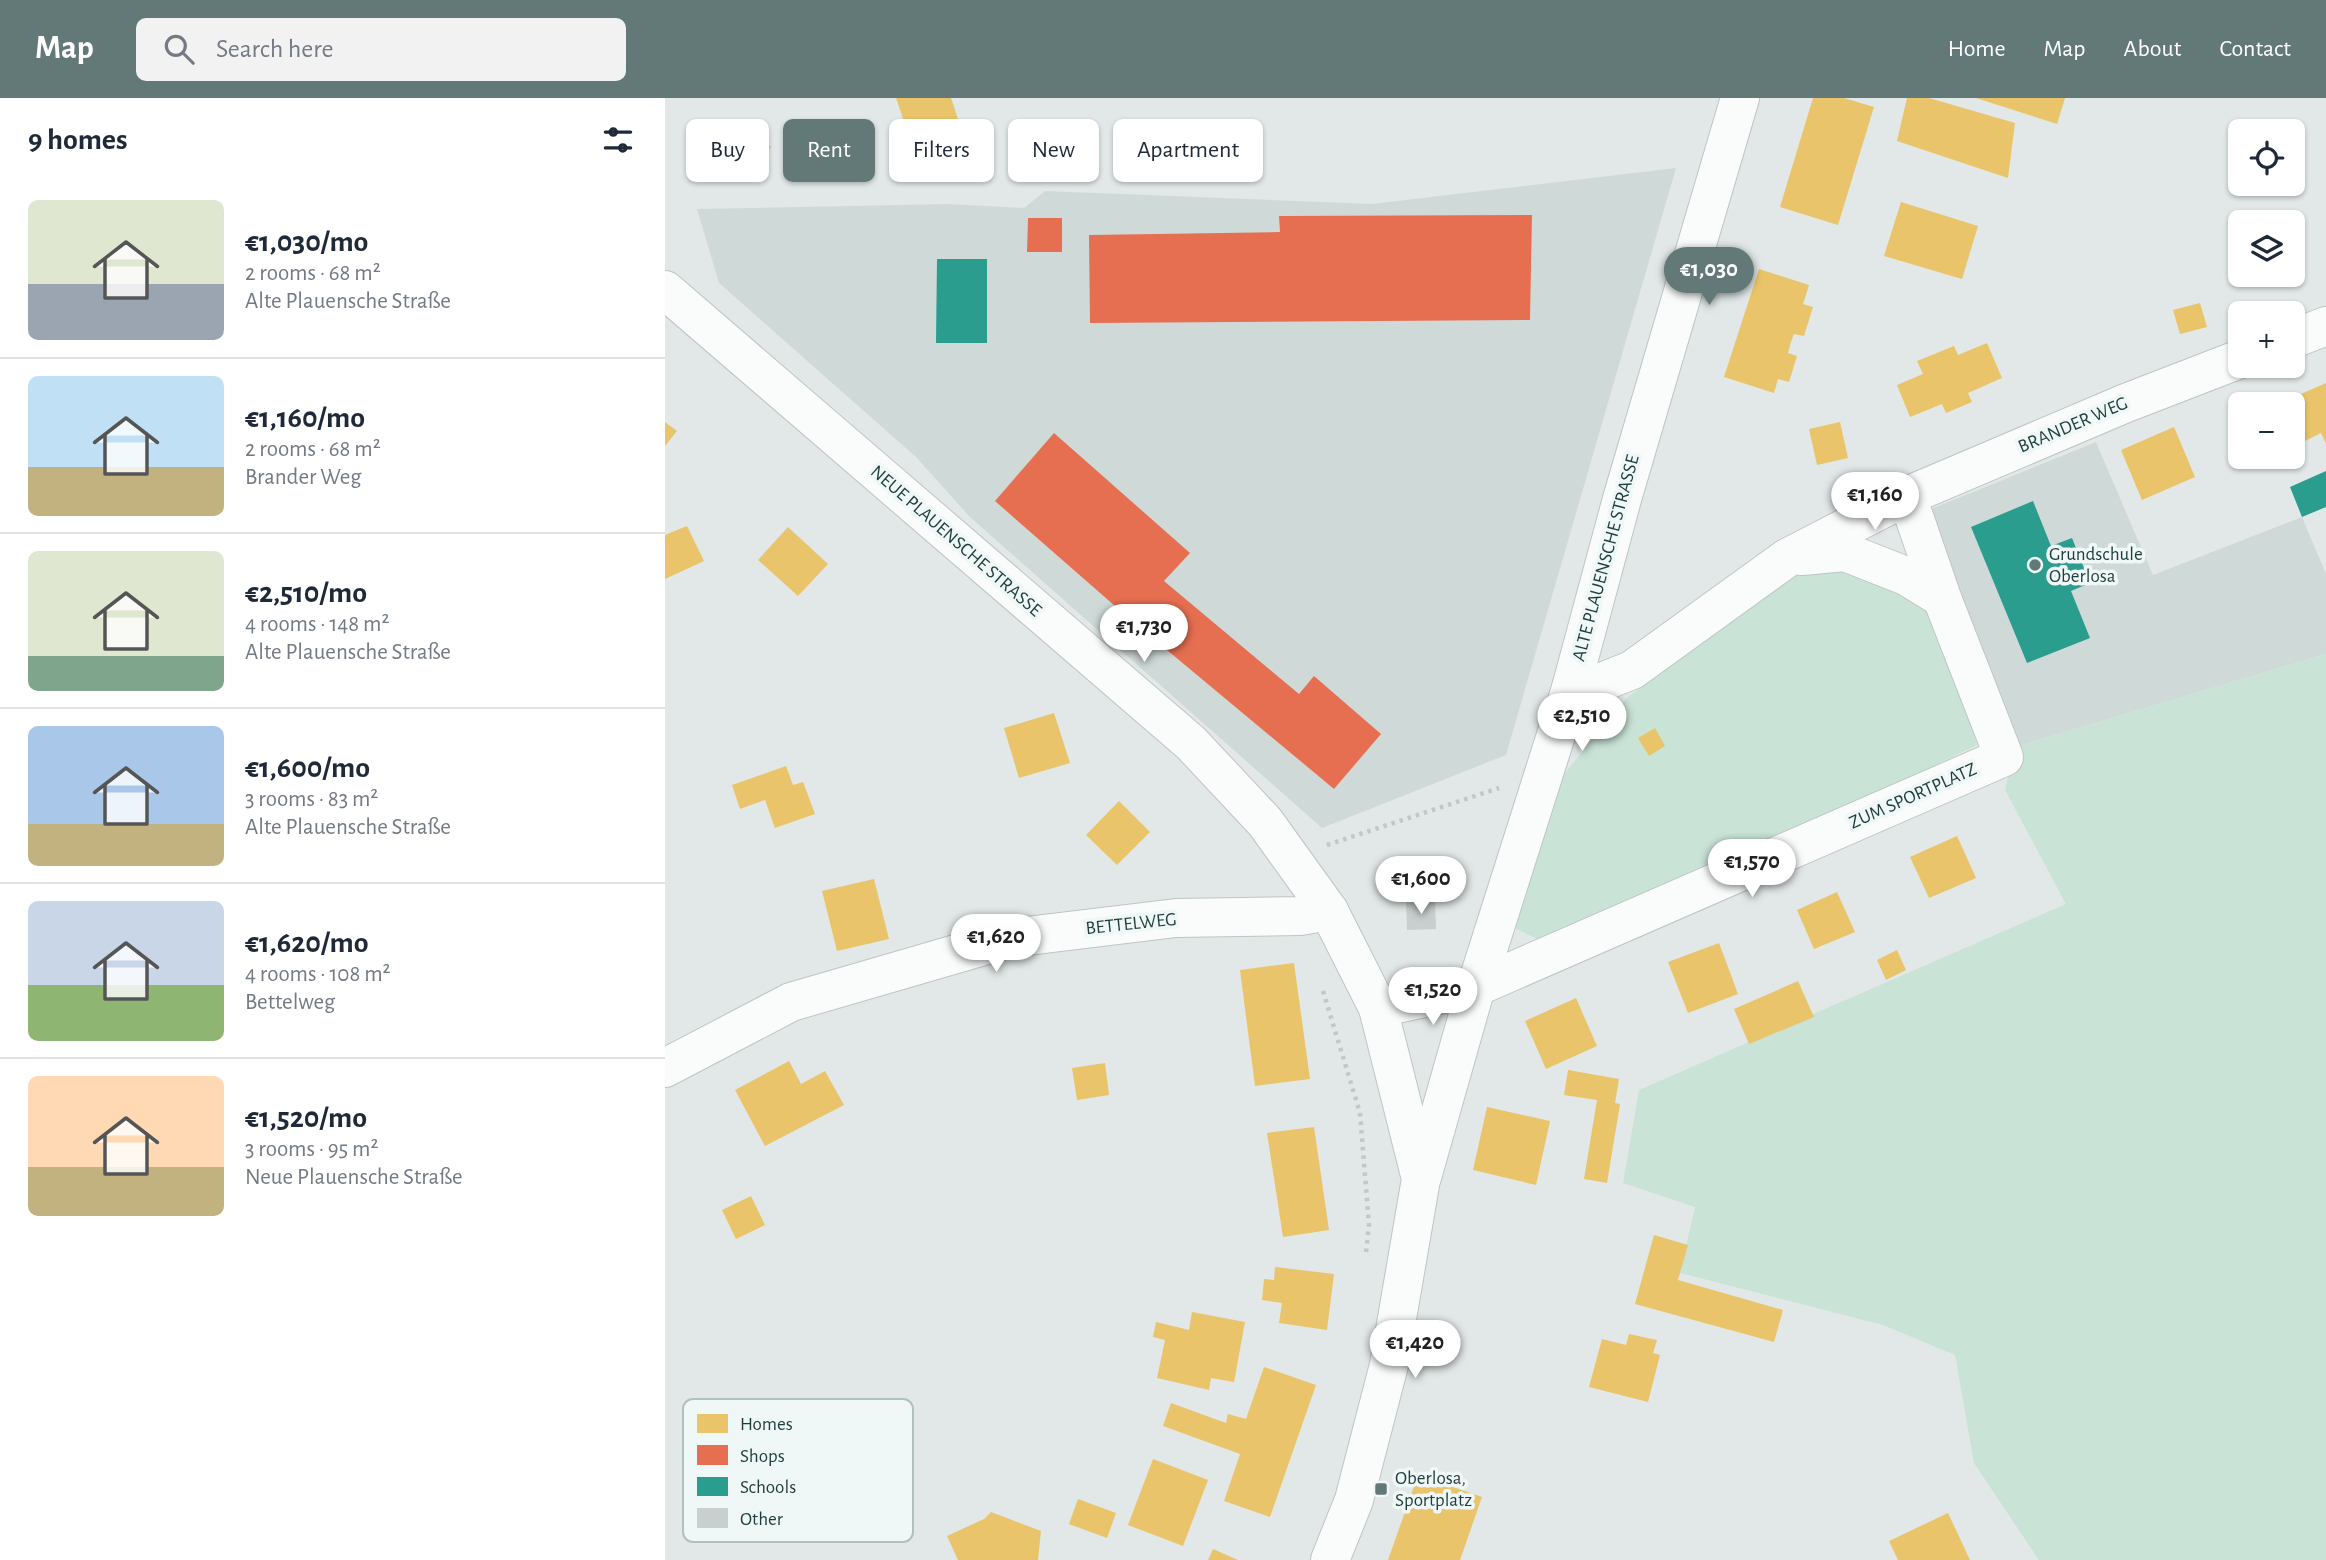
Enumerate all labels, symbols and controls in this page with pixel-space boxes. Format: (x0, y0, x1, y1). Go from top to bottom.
search box (136, 18, 626, 81)
icon: search (160, 30, 198, 68)
text: Map (35, 32, 94, 65)
text: Search here (216, 36, 334, 62)
text: Home (1948, 37, 2006, 61)
text: Map (2044, 37, 2086, 61)
text: About (2124, 37, 2181, 61)
text: Contact (2219, 37, 2291, 61)
chip: Buy (686, 119, 769, 182)
chip: Rent (783, 119, 875, 182)
chip: Filters (889, 119, 994, 182)
chip: New (1008, 119, 1099, 182)
chip: Apartment (1113, 119, 1263, 182)
map controls (2228, 119, 2305, 469)
button: locate (2228, 119, 2305, 196)
icon: filters (599, 121, 637, 159)
text: 9 homes (28, 125, 128, 155)
button: layers (2228, 210, 2305, 287)
text: €1,030/mo (245, 227, 368, 257)
icon: home (84, 228, 168, 312)
pin: €1,030 (1652, 248, 1766, 307)
text: €1,030 (1680, 258, 1738, 281)
text: 2 rooms · 68 m² (245, 262, 381, 285)
text: Alte Plauensche Straße (245, 290, 451, 313)
button: + (2228, 301, 2305, 378)
button: − (2228, 392, 2305, 469)
street label: BRANDER WEG (2015, 393, 2131, 457)
text: €1,160/mo (245, 403, 365, 433)
icon: home (84, 404, 168, 488)
text: 2 rooms · 68 m² (245, 438, 381, 461)
street label: ALTE PLAUENSCHE STRASSE (1569, 453, 1643, 663)
street label: NEUE PLAUENSCHE STRASSE (867, 462, 1045, 620)
text: Brander Weg (245, 466, 361, 489)
pin: €1,160 (1818, 472, 1932, 532)
text: €1,160 (1847, 483, 1903, 506)
place label: Grundschule Oberlosa (2049, 545, 2143, 586)
marker: Grundschule Oberlosa (2027, 557, 2043, 573)
text: €2,510/mo (245, 578, 367, 608)
icon: home (84, 579, 168, 663)
pin: €1,730 (1087, 604, 1201, 664)
text: 4 rooms · 148 m² (245, 613, 390, 636)
text: €1,730 (1116, 615, 1172, 638)
text: Alte Plauensche Straße (245, 641, 451, 664)
pin: €2,510 (1525, 694, 1639, 753)
text: €2,510 (1553, 704, 1611, 727)
text: €1,600/mo (245, 753, 370, 783)
icon: home (84, 754, 168, 838)
street label: ZUM SPORTPLATZ (1846, 759, 1980, 833)
text: 3 rooms · 83 m² (245, 788, 378, 811)
text: Alte Plauensche Straße (245, 816, 451, 839)
pin: €1,570 (1695, 840, 1809, 899)
text: €1,570 (1724, 850, 1780, 873)
pin: €1,600 (1364, 856, 1478, 916)
text: €1,600 (1391, 867, 1451, 890)
street label: BETTELWEG (1085, 910, 1177, 938)
pin: €1,620 (939, 914, 1053, 974)
text: €1,620 (967, 925, 1025, 948)
text: €1,620/mo (245, 928, 368, 958)
icon: home (84, 929, 168, 1013)
text: 4 rooms · 108 m² (245, 963, 391, 986)
pin: €1,520 (1376, 968, 1490, 1027)
text: €1,520 (1404, 978, 1462, 1001)
text: Bettelweg (245, 991, 335, 1014)
text: €1,520/mo (245, 1103, 367, 1133)
icon: home (84, 1104, 168, 1188)
text: 3 rooms · 95 m² (245, 1138, 378, 1161)
text: Neue Plauensche Straße (245, 1166, 463, 1189)
pin: €1,420 (1358, 1320, 1472, 1380)
text: €1,420 (1386, 1331, 1444, 1354)
legend (683, 1399, 913, 1542)
text: Homes (740, 1415, 793, 1434)
text: Shops (740, 1447, 785, 1466)
place label: Oberlosa, Sportplatz (1395, 1469, 1472, 1510)
text: Schools (740, 1478, 796, 1497)
marker: Oberlosa, Sportplatz (1373, 1481, 1389, 1497)
text: Other (740, 1510, 783, 1529)

